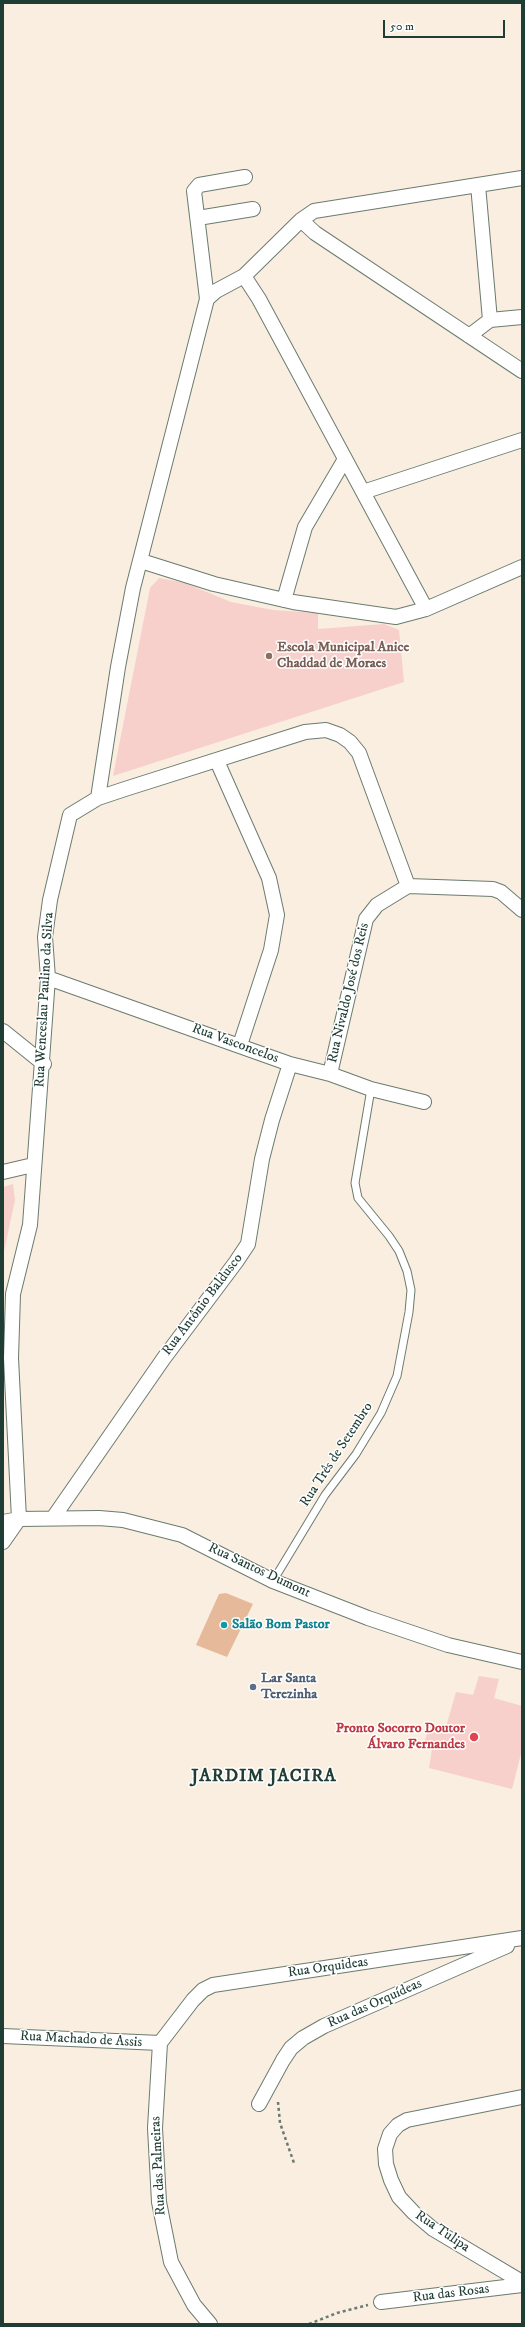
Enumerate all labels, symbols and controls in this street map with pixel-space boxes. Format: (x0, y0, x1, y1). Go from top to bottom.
scale bar (385, 12, 507, 38)
text: 50 m (390, 19, 414, 34)
place label: Escola Municipal Anice Chaddad de Moraes (277, 640, 409, 672)
marker: Escola Municipal Anice Chaddad de Moraes (264, 651, 274, 661)
street label: Rua Wenceslau Paulino da Silva (32, 912, 58, 1088)
street label: Rua Nivaldo José dos Reis (325, 921, 373, 1065)
street label: Rua Vasconcelos (189, 1021, 281, 1067)
street label: Rua Antônio Baldusco (159, 1251, 247, 1359)
street label: Rua Três de Setembro (297, 1400, 377, 1510)
street label: Rua Santos Dumont (205, 1540, 313, 1602)
place label: Salão Bom Pastor (232, 1617, 330, 1633)
marker: Salão Bom Pastor (219, 1620, 229, 1630)
place label: Lar Santa Terezinha (261, 1671, 317, 1704)
marker: Lar Santa Terezinha (248, 1682, 258, 1692)
place label: Pronto Socorro Doutor Álvaro Fernandes (336, 1721, 465, 1754)
marker: Pronto Socorro Doutor Álvaro Fernandes (468, 1731, 480, 1743)
district label: JARDIM JACIRA (191, 1766, 337, 1788)
street label: Rua Orquideas (287, 1954, 369, 1982)
street label: Rua das Orquídeas (325, 1976, 425, 2032)
street label: Rua Machado de Assis (20, 2028, 142, 2052)
street label: Rua das Palmeiras (148, 2116, 170, 2216)
street label: Rua Tulipa (412, 2208, 472, 2256)
street label: Rua das Rosas (412, 2281, 490, 2307)

